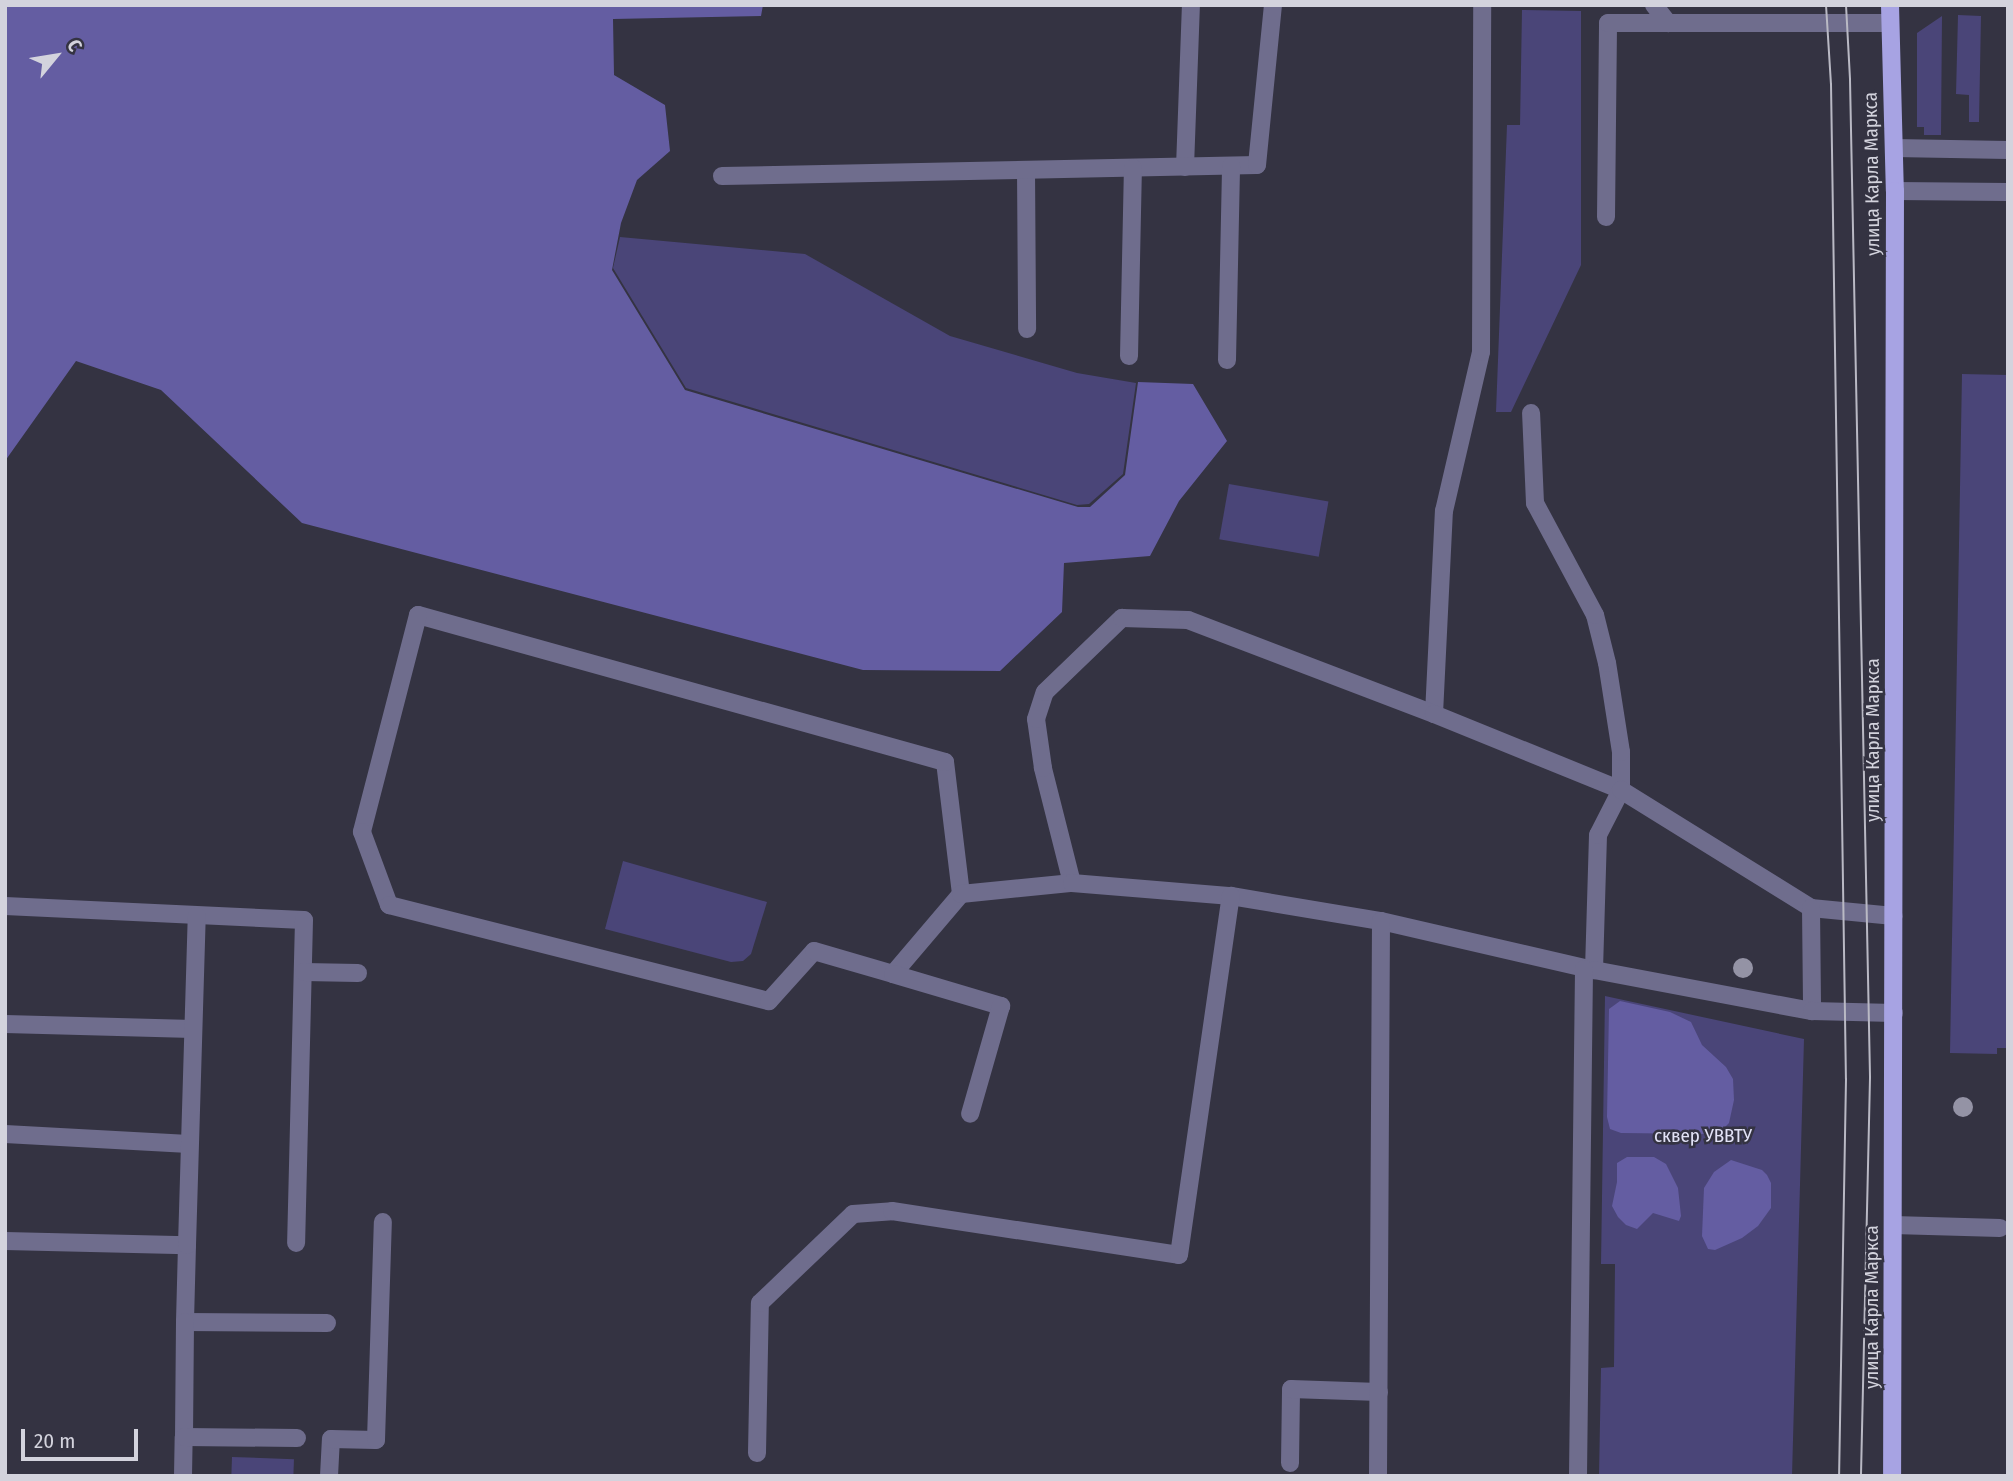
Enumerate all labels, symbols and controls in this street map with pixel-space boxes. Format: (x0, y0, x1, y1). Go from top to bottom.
north arrow (21, 21, 91, 91)
text: С (62, 35, 87, 55)
street label: улица Карла Маркса (1859, 92, 1885, 256)
street label: улица Карла Маркса (1862, 658, 1884, 822)
park label: сквер УВВТУ (1654, 1125, 1752, 1147)
street label: улица Карла Маркса (1861, 1225, 1883, 1389)
scale bar (24, 1414, 142, 1458)
text: 20 m (34, 1428, 75, 1454)

